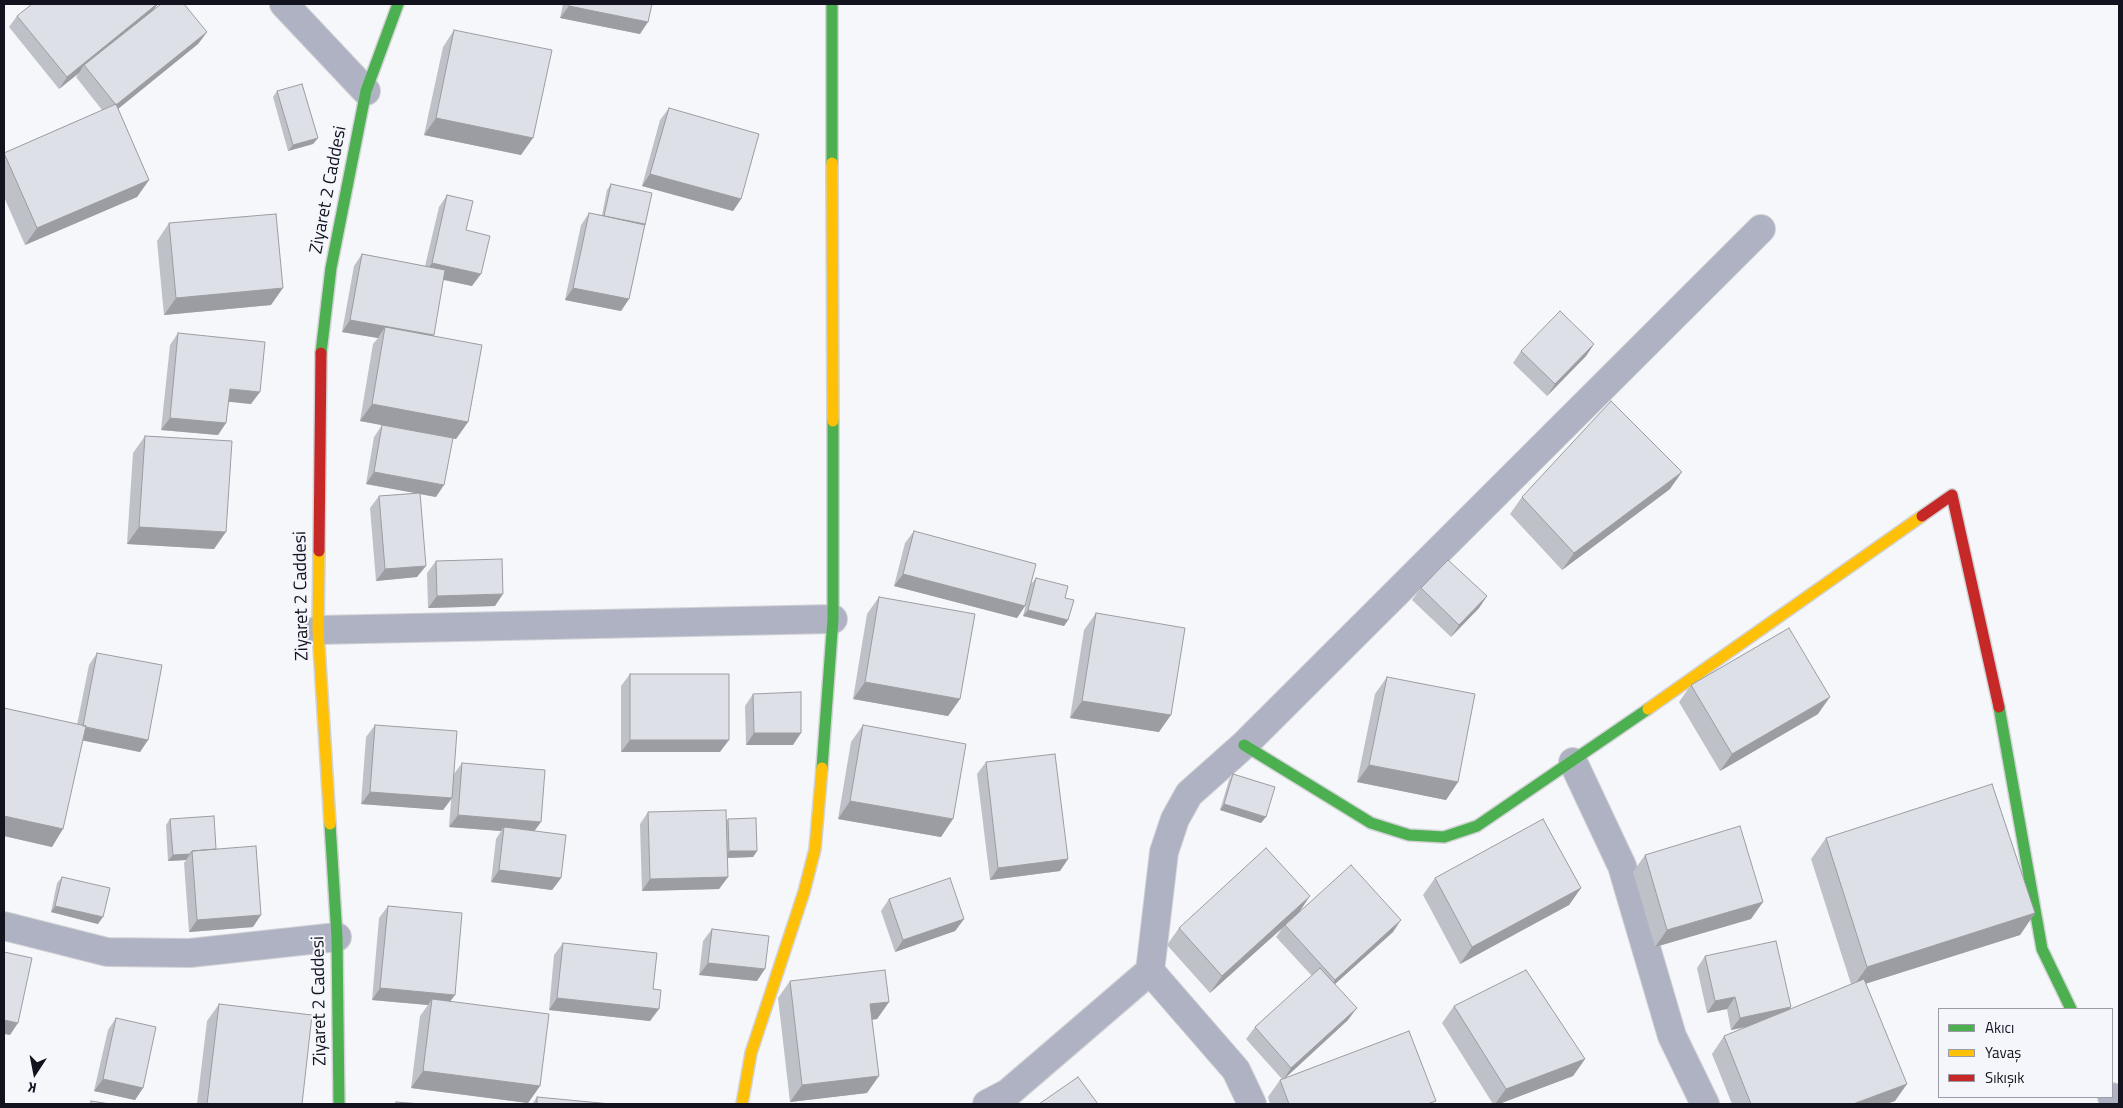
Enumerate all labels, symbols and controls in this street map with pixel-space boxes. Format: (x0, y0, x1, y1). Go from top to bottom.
street label: Ziyaret 2 Caddesi (306, 124, 352, 256)
street label: Ziyaret 2 Caddesi (290, 531, 314, 661)
street label: Ziyaret 2 Caddesi (308, 936, 332, 1066)
legend (1938, 1008, 2113, 1098)
text: Akıcı (1985, 1016, 2014, 1039)
text: Yavaş (1985, 1041, 2021, 1064)
north arrow (10, 1048, 60, 1098)
text: Sıkışık (1985, 1066, 2024, 1089)
text: K (26, 1077, 38, 1099)

